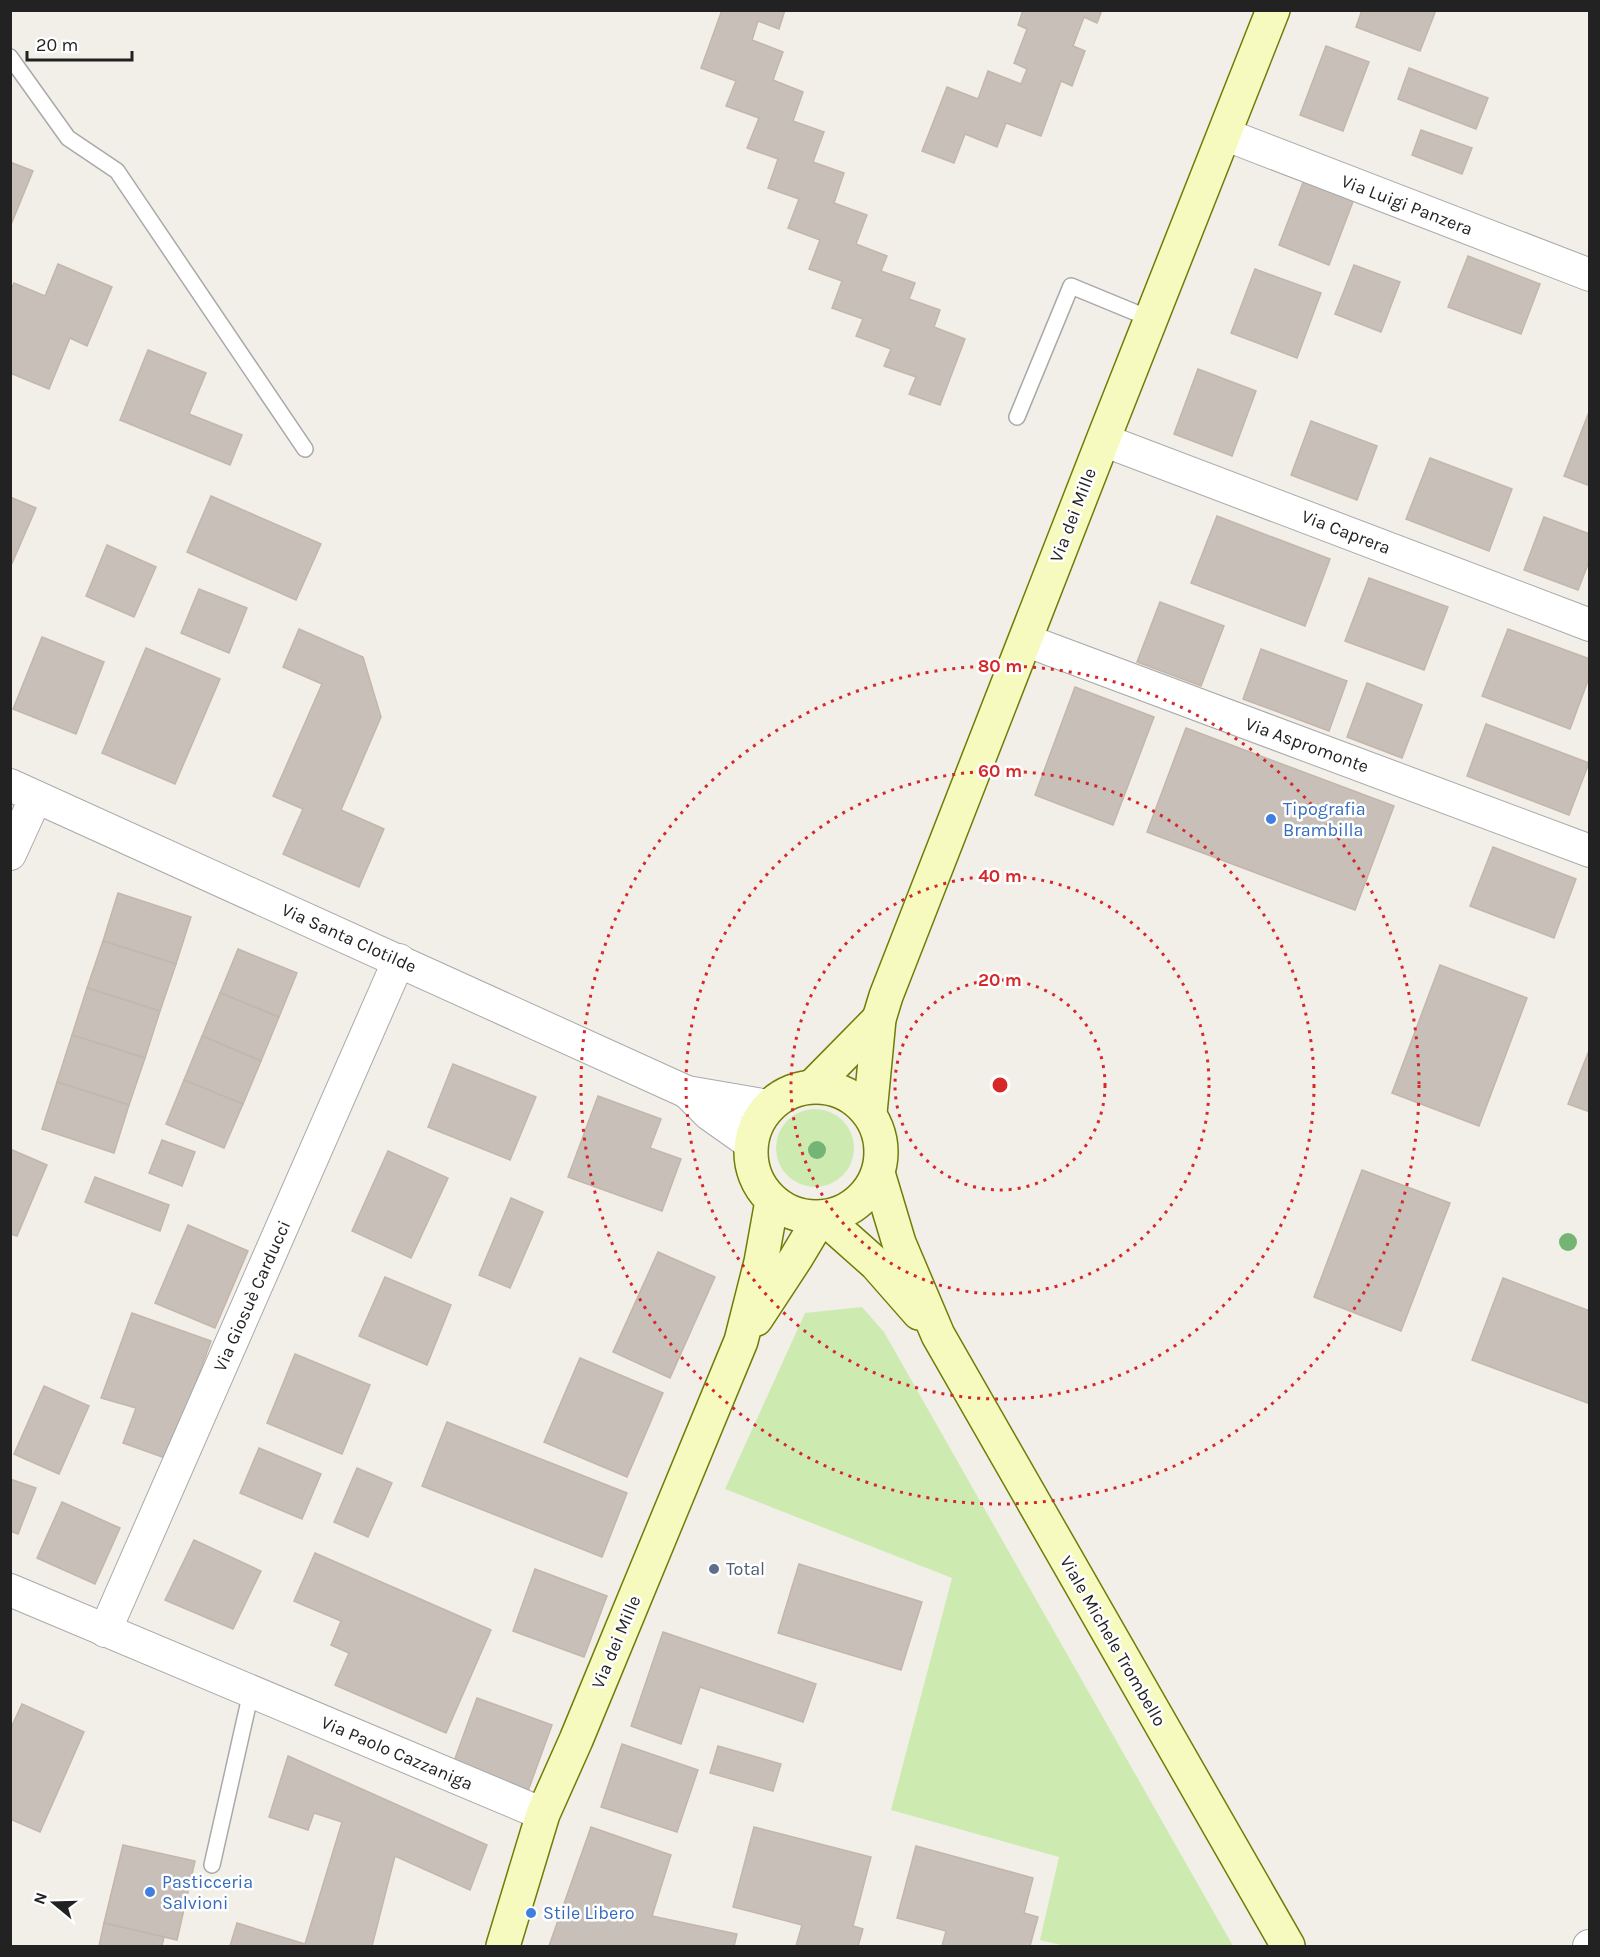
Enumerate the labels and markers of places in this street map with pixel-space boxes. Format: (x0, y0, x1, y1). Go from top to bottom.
place label: Tipografia Brambilla (1283, 798, 1366, 841)
marker: Tipografia Brambilla (1264, 812, 1278, 826)
centre of rings (990, 1075, 1010, 1095)
place label: Total (726, 1558, 765, 1580)
marker: Total (707, 1562, 721, 1576)
place label: Pasticceria Salvioni (162, 1871, 253, 1914)
marker: Pasticceria Salvioni (143, 1885, 157, 1899)
place label: Stile Libero (543, 1902, 635, 1924)
marker: Stile Libero (524, 1906, 538, 1920)

